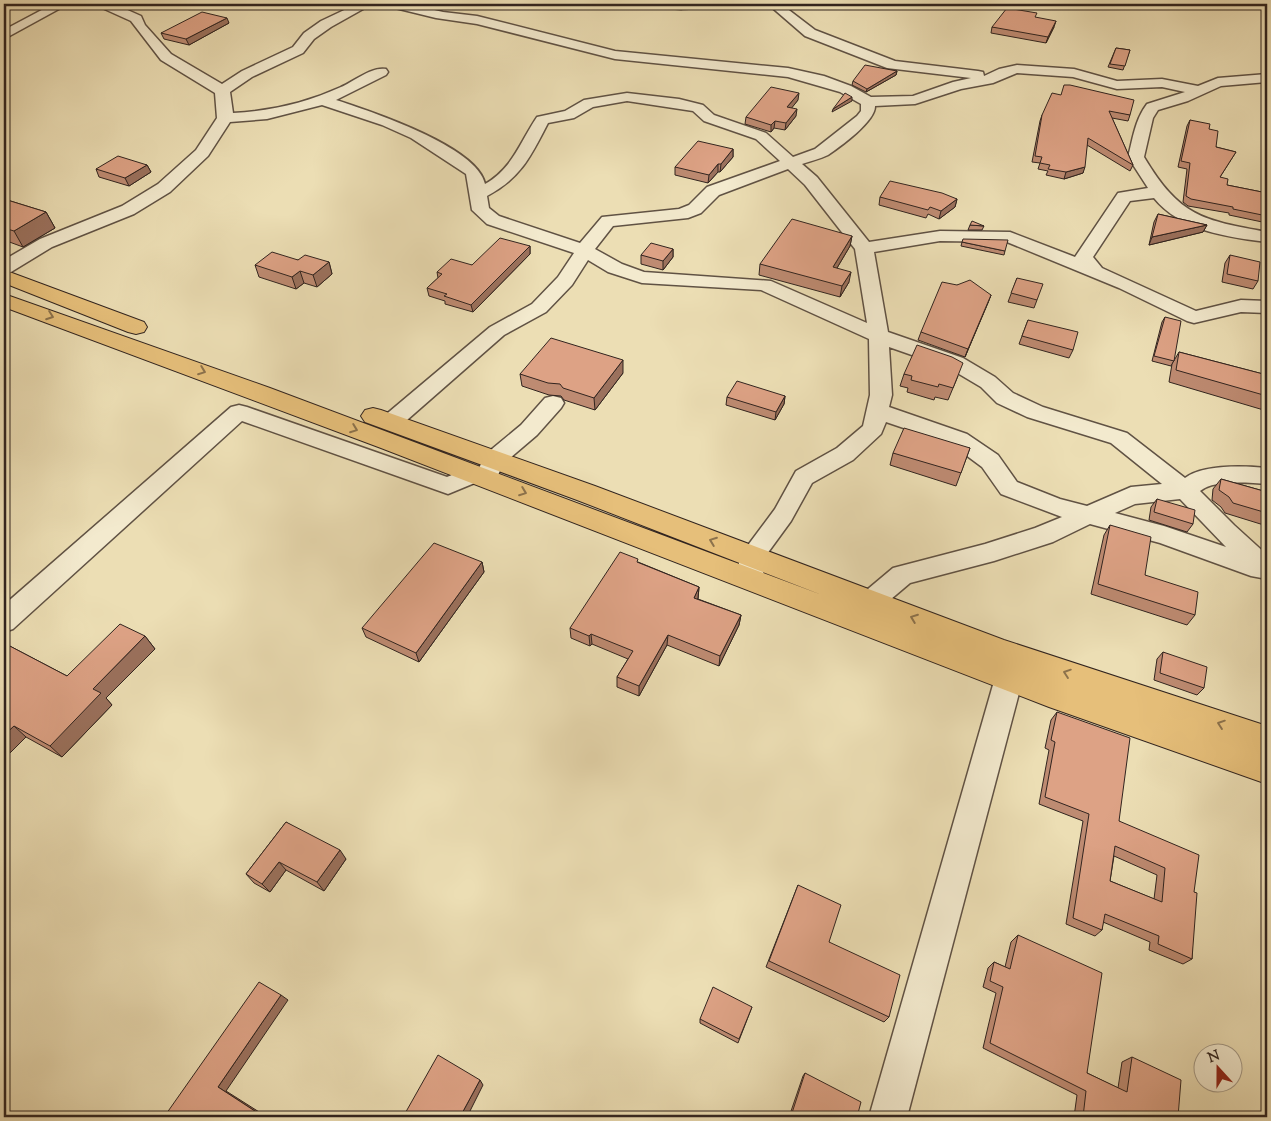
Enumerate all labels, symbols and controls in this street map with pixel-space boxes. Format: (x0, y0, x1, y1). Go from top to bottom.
one-way arrow (45, 310, 53, 320)
one-way arrow (198, 365, 206, 375)
one-way arrow (350, 423, 358, 433)
one-way arrow (518, 486, 527, 496)
one-way arrow (709, 537, 718, 547)
one-way arrow (910, 614, 919, 624)
one-way arrow (1063, 669, 1072, 679)
one-way arrow (1217, 720, 1226, 730)
north arrow (1194, 1044, 1244, 1094)
text: N (1205, 1046, 1223, 1069)

